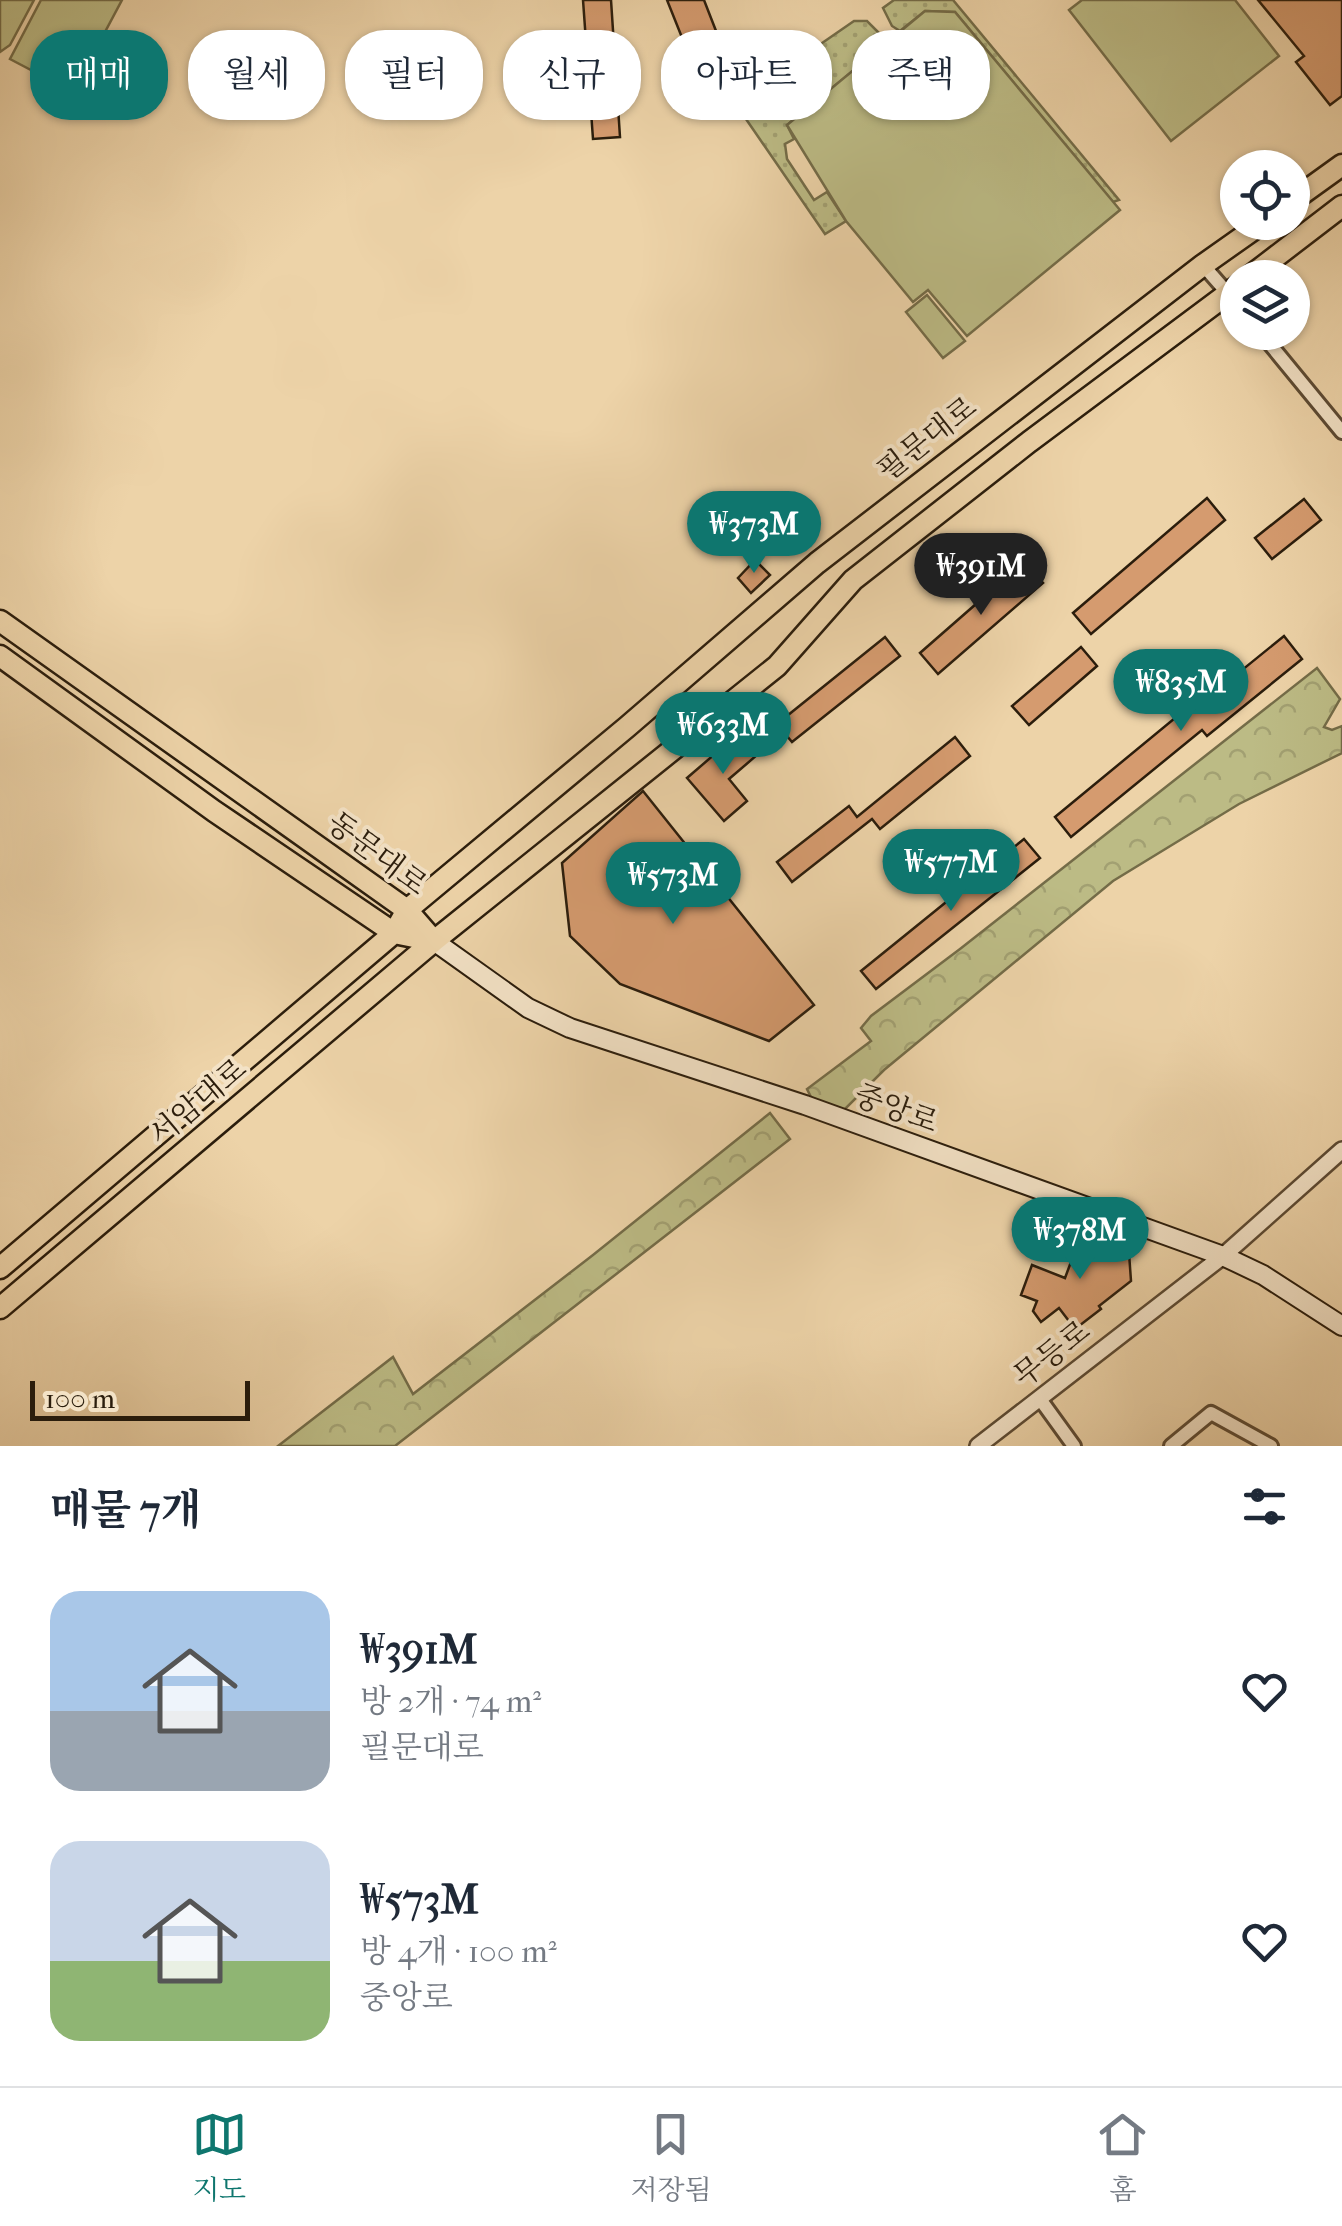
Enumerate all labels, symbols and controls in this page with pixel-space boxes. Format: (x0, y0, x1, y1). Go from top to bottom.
chip: 매매 (30, 30, 168, 120)
chip: 월세 (188, 30, 325, 120)
chip: 필터 (345, 30, 483, 120)
chip: 신규 (503, 30, 641, 120)
chip: 아파트 (661, 30, 832, 120)
chip: 주택 (852, 30, 990, 120)
map controls (1220, 150, 1310, 350)
button: locate (1220, 150, 1310, 240)
button: layers (1220, 260, 1310, 350)
street label: 필문대로 (871, 390, 983, 488)
pin: ₩373M (684, 491, 824, 576)
text: ₩373M (709, 505, 799, 542)
pin: ₩391M (911, 533, 1051, 618)
text: ₩391M (936, 547, 1026, 584)
pin: ₩835M (1111, 649, 1251, 734)
text: ₩835M (1135, 663, 1227, 700)
pin: ₩633M (653, 692, 793, 777)
text: ₩633M (677, 706, 769, 743)
street label: 동문대로 (320, 805, 434, 903)
pin: ₩577M (881, 829, 1021, 914)
pin: ₩573M (603, 842, 743, 927)
text: ₩577M (905, 843, 997, 880)
text: ₩573M (628, 856, 718, 893)
street label: 서암대로 (142, 1051, 254, 1153)
street label: 중앙로 (849, 1078, 943, 1140)
pin: ₩378M (1010, 1197, 1150, 1282)
text: ₩378M (1034, 1211, 1126, 1248)
street label: 무등로 (1007, 1313, 1097, 1395)
scale bar (30, 1376, 250, 1420)
text: 100 m (45, 1382, 115, 1415)
icon: filters (1237, 1479, 1292, 1534)
text: 매물 7개 (50, 1486, 201, 1535)
text: ₩391M (360, 1625, 477, 1674)
icon: home (130, 1631, 250, 1751)
icon: heart (1237, 1664, 1292, 1719)
text: 방 2개 · 74 m² (360, 1683, 541, 1720)
text: 필문대로 (360, 1729, 484, 1766)
text: ₩573M (360, 1875, 479, 1924)
icon: home (130, 1881, 250, 2001)
icon: heart (1237, 1914, 1292, 1969)
text: 방 4개 · 100 m² (360, 1933, 557, 1970)
text: 중앙로 (360, 1979, 453, 2016)
tab: 지도 (192, 2107, 247, 2207)
tab: 저장됨 (630, 2107, 712, 2207)
tab: 홈 (1095, 2107, 1150, 2207)

